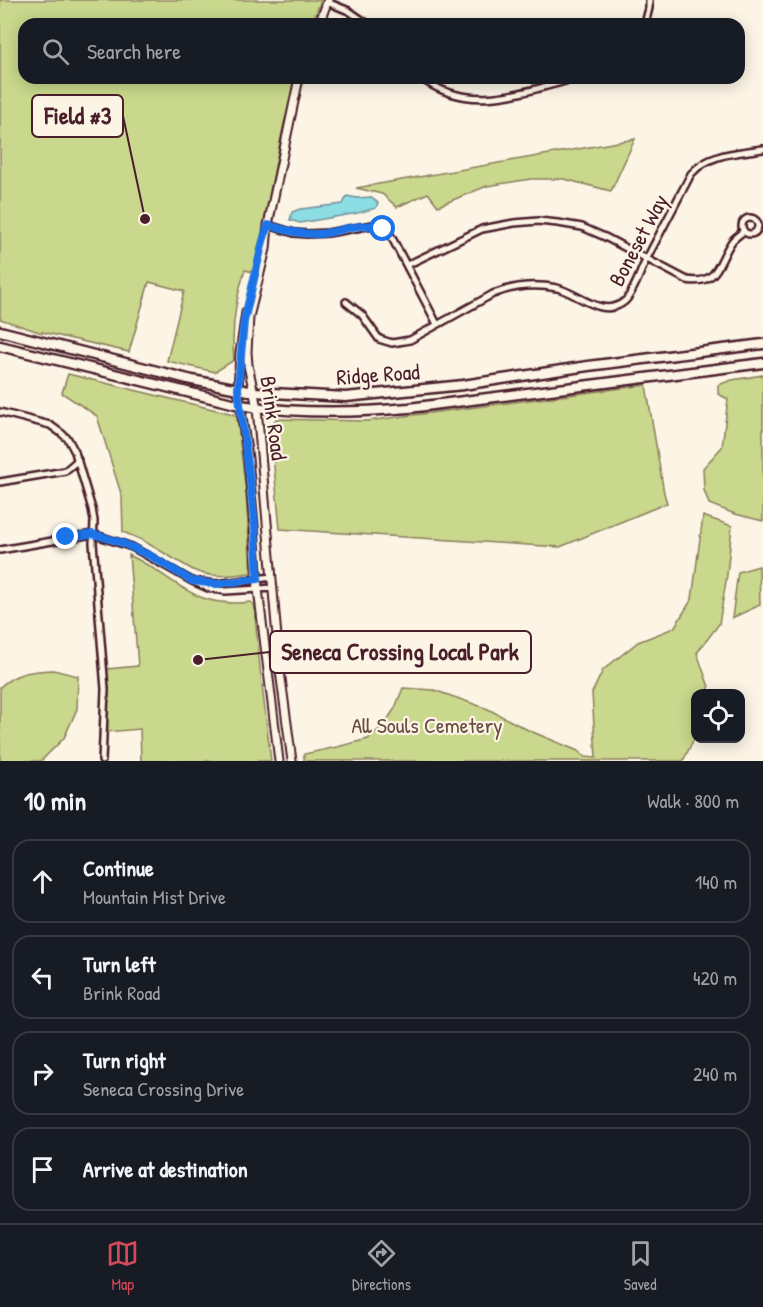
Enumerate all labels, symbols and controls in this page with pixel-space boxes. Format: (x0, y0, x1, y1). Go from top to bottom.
search box (18, 18, 745, 84)
icon: search (39, 35, 72, 68)
text: Search here (87, 36, 181, 66)
callout: Field #3 (32, 95, 123, 137)
text: Field #3 (44, 99, 112, 131)
street label: Boneset Way (601, 189, 675, 291)
route start (369, 215, 395, 241)
street label: Ridge Road (335, 356, 421, 392)
street label: Brink Road (253, 374, 295, 462)
route end (52, 523, 78, 549)
callout: Seneca Crossing Local Park (270, 631, 531, 673)
text: Seneca Crossing Local Park (281, 635, 519, 668)
map controls (691, 689, 745, 743)
button: locate (691, 689, 745, 743)
park label: All Souls Cemetery (351, 710, 503, 740)
text: 10 min (24, 783, 86, 818)
text: Walk · 800 m (647, 787, 739, 814)
text: Continue (83, 853, 154, 883)
icon: ahead (26, 865, 59, 898)
text: 140 m (695, 868, 737, 895)
text: Mountain Mist Drive (83, 883, 226, 910)
text: Turn left (83, 949, 156, 979)
icon: left (26, 961, 59, 994)
text: 420 m (693, 964, 737, 991)
text: Brink Road (83, 979, 160, 1006)
text: Turn right (83, 1045, 166, 1075)
icon: right (26, 1057, 59, 1090)
text: 240 m (693, 1060, 737, 1087)
text: Seneca Crossing Drive (83, 1075, 244, 1102)
icon: arrive (26, 1153, 59, 1186)
text: Arrive at destination (83, 1154, 248, 1184)
tab: Map (106, 1237, 139, 1295)
tab: Directions (352, 1237, 411, 1295)
tab: Saved (624, 1237, 657, 1295)

